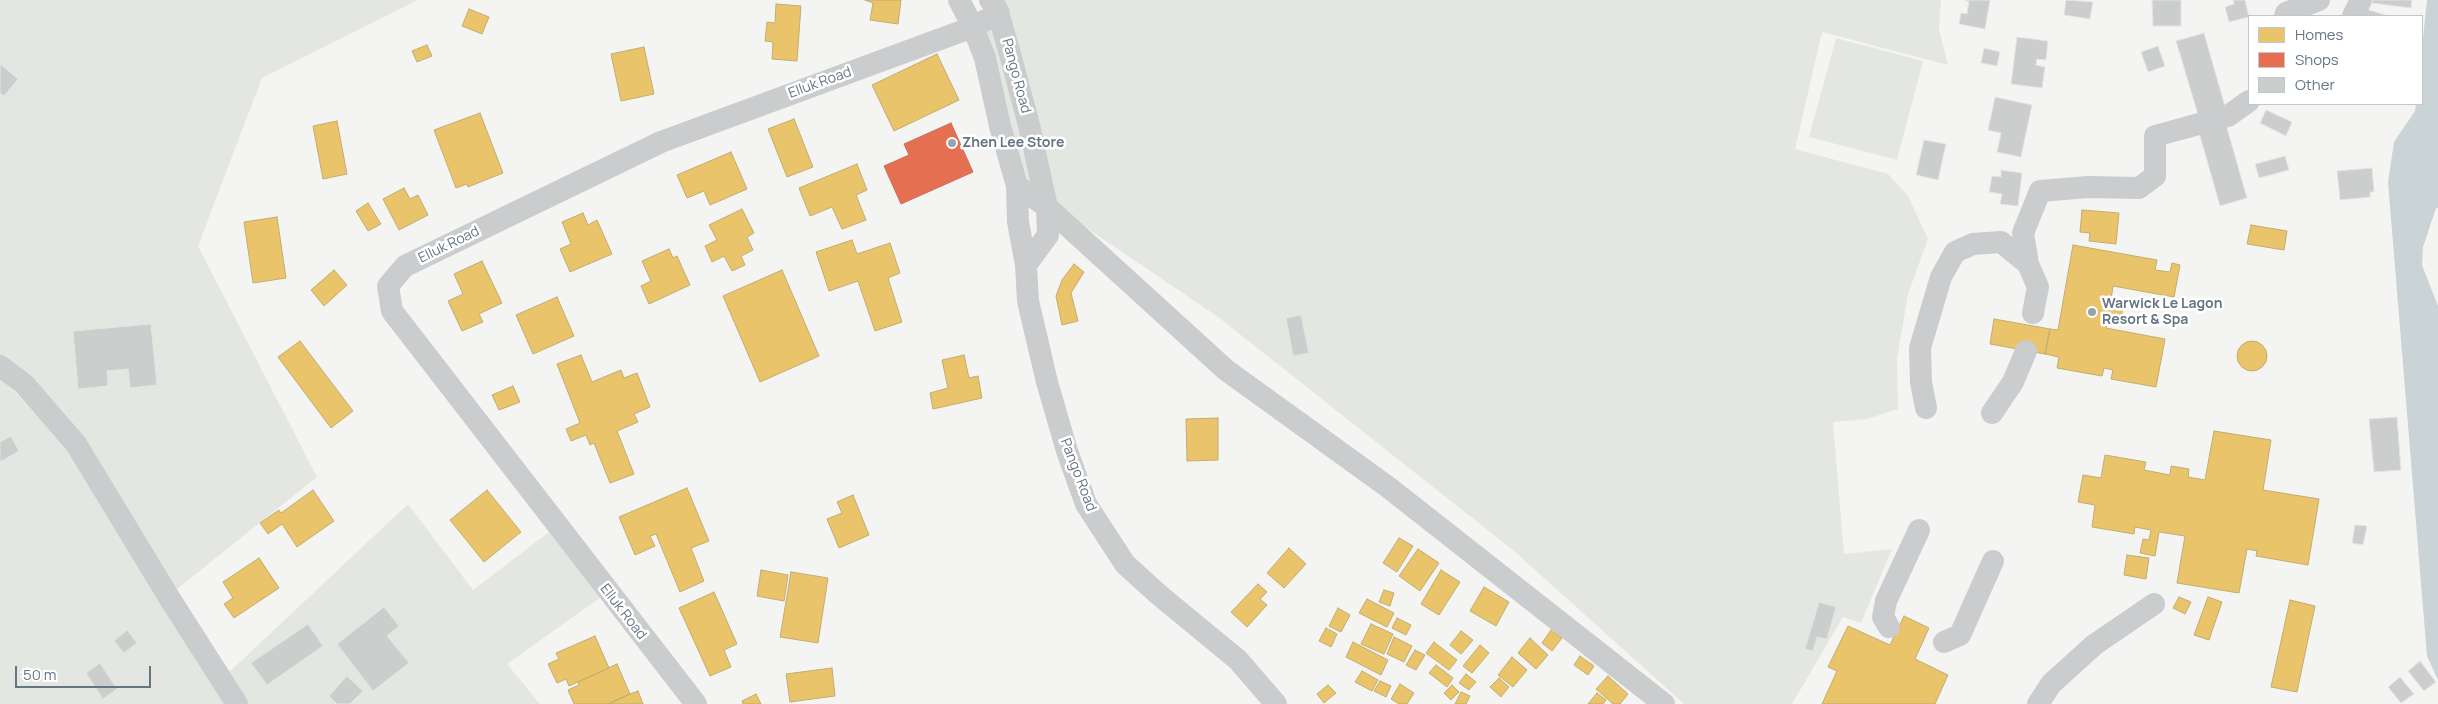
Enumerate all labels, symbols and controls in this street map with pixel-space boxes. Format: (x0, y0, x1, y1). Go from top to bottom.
legend (2248, 15, 2423, 105)
text: Homes (2295, 24, 2343, 45)
street label: Pango Road (998, 37, 1034, 115)
text: Shops (2295, 49, 2339, 70)
street label: Elluk Road (786, 64, 854, 102)
text: Other (2295, 74, 2335, 95)
place label: Zhen Lee Store (962, 135, 1064, 151)
marker: Zhen Lee Store (946, 137, 958, 149)
street label: Elluk Road (416, 223, 482, 267)
place label: Warwick Le Lagon Resort & Spa (2102, 296, 2222, 328)
marker: Warwick Le Lagon Resort & Spa (2086, 306, 2098, 318)
street label: Pango Road (1056, 436, 1100, 514)
street label: Elluk Road (596, 581, 650, 643)
scale bar (18, 656, 154, 688)
text: 50 m (23, 664, 57, 685)

